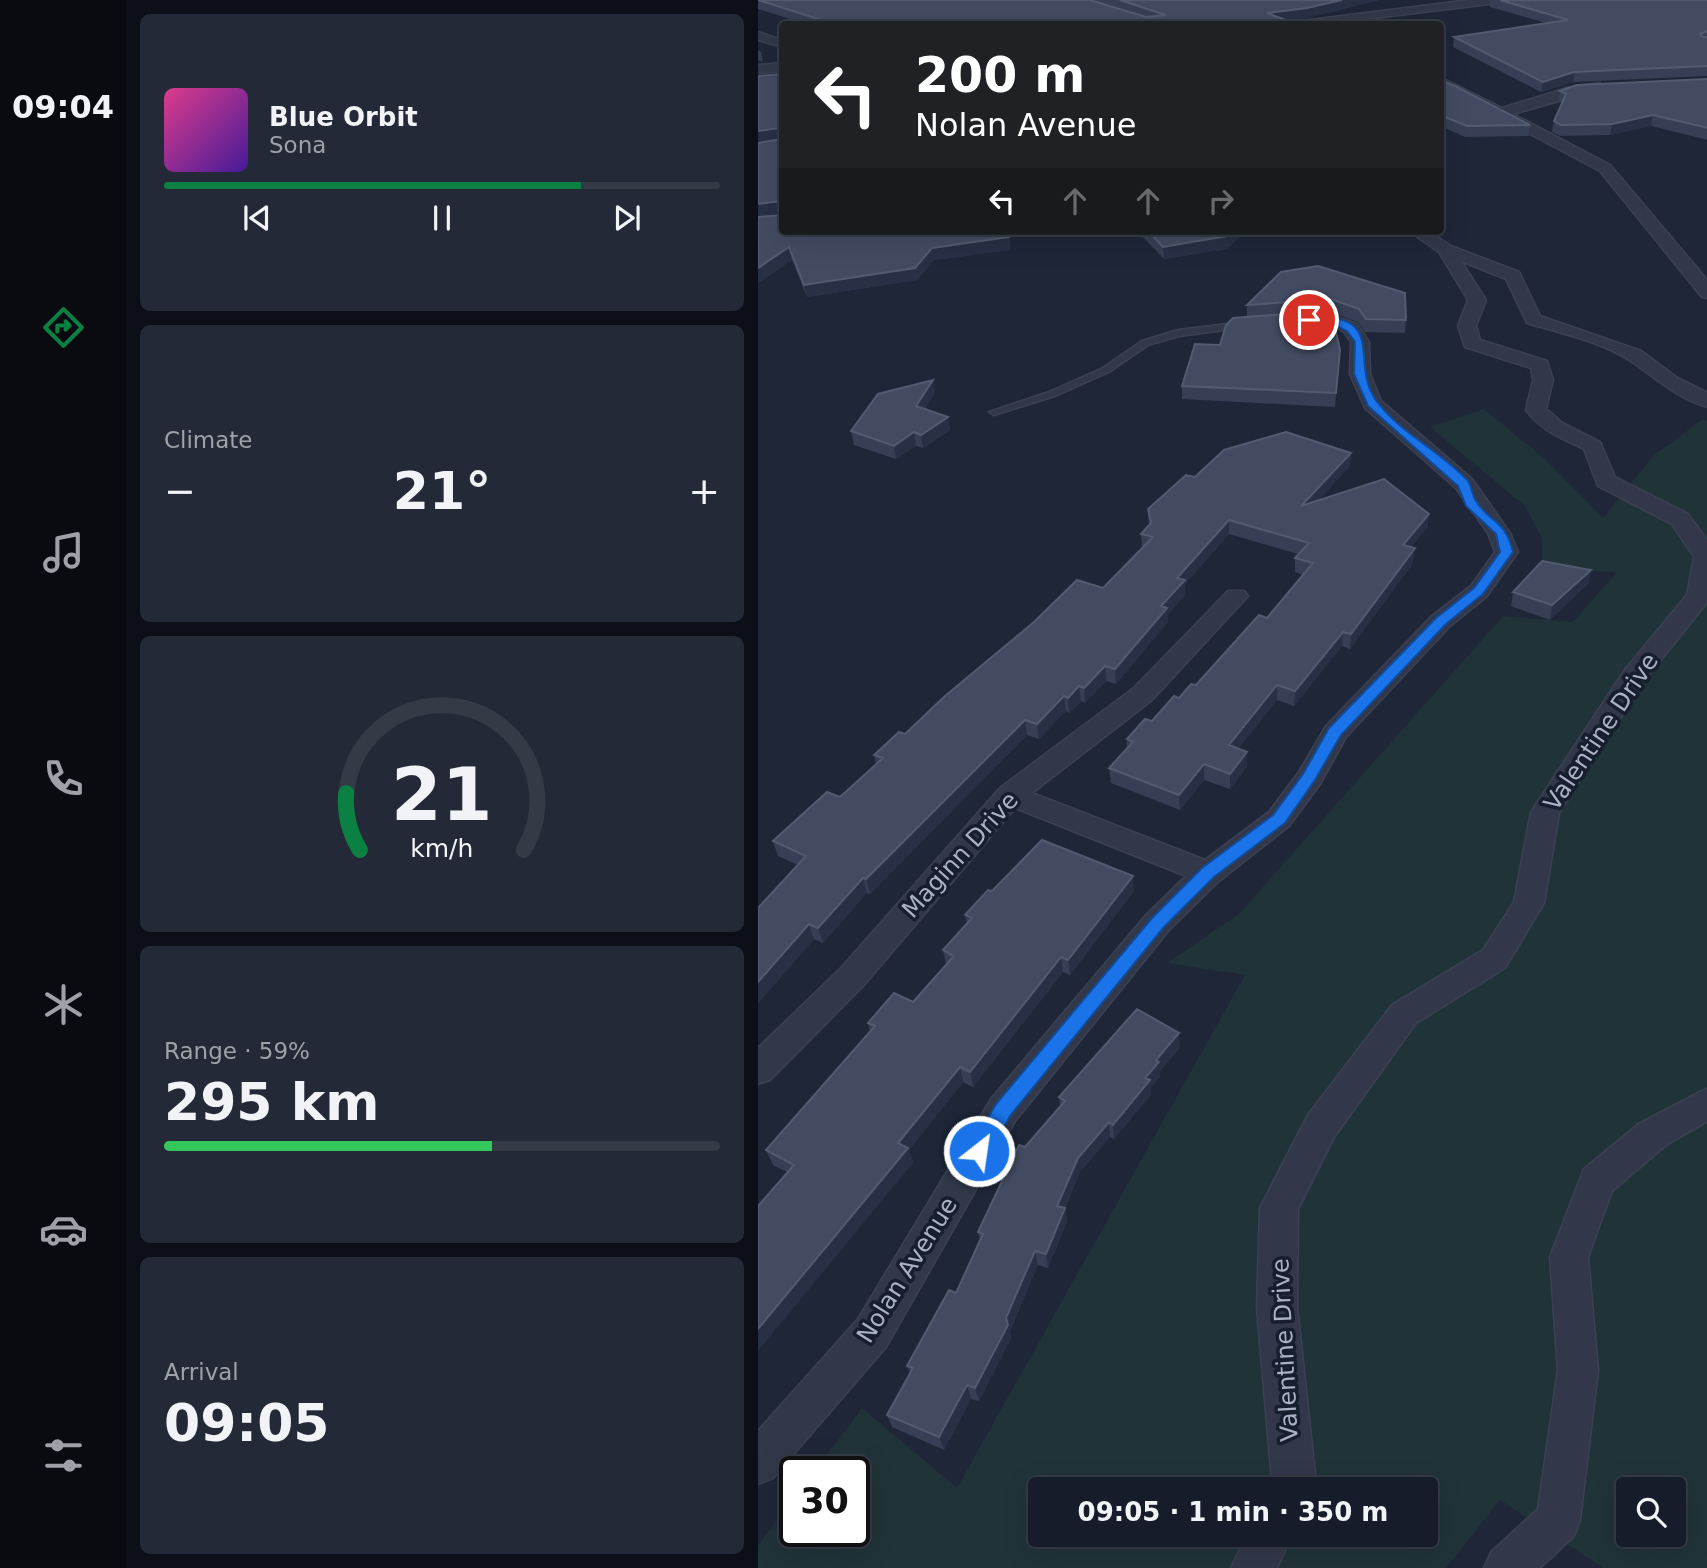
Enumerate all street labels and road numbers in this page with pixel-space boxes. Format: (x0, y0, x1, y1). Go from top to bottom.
street label: Valentine Drive (1538, 648, 1664, 816)
street label: Maginn Drive (896, 786, 1024, 924)
street label: Nolan Avenue (851, 1192, 963, 1348)
street label: Valentine Drive (1266, 1258, 1304, 1442)

